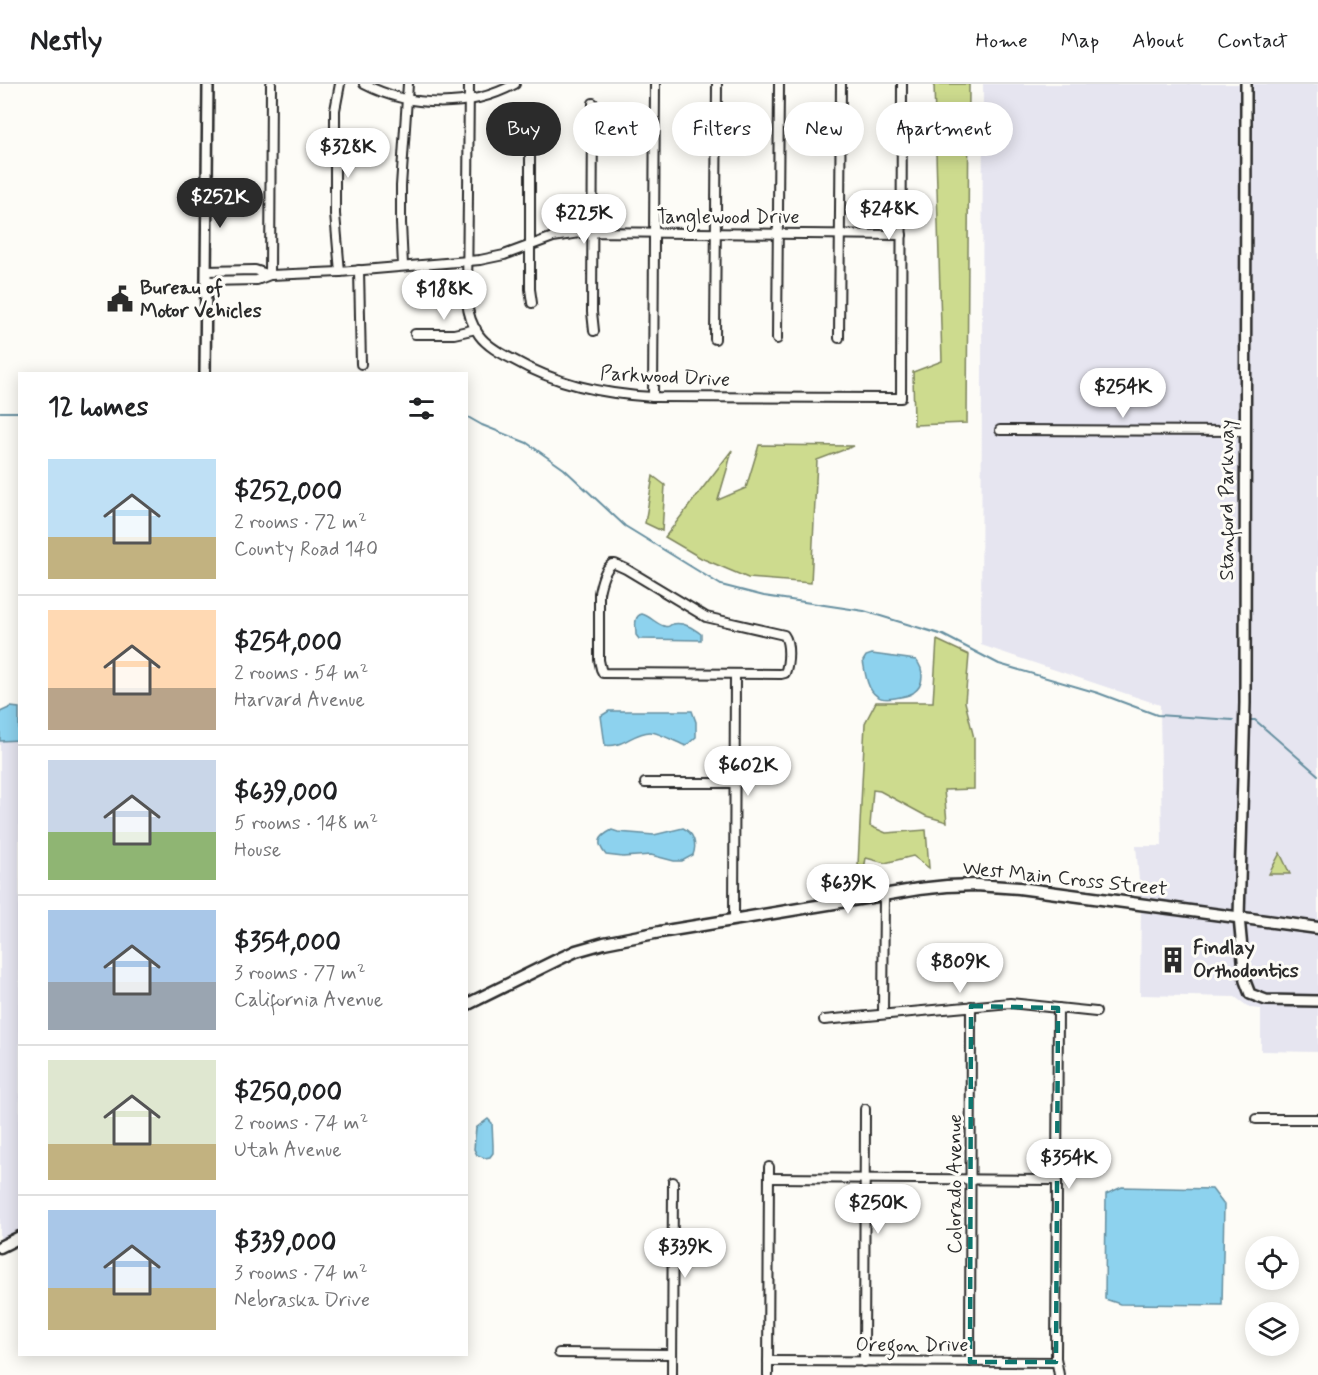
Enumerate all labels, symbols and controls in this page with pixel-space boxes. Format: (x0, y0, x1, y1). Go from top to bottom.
text: Nestly (30, 23, 102, 60)
text: Home (976, 27, 1028, 55)
text: Map (1061, 27, 1099, 55)
text: About (1132, 27, 1184, 55)
text: Contact (1217, 27, 1288, 55)
chip: Buy (486, 102, 561, 156)
chip: Rent (573, 102, 660, 156)
chip: Filters (672, 102, 772, 156)
chip: New (784, 102, 864, 156)
chip: Apartment (876, 102, 1013, 156)
pin: $328K (306, 128, 390, 179)
text: $328K (320, 134, 376, 161)
pin: $252K (178, 178, 262, 229)
text: $252K (191, 184, 249, 211)
pin: $248K (847, 190, 931, 241)
pin: $225K (542, 194, 626, 245)
text: $248K (860, 196, 918, 223)
text: $225K (555, 200, 613, 227)
street label: Tanglewood Drive (656, 204, 800, 232)
pin: $188K (402, 270, 486, 321)
place label: Bureau of Motor Vehicles (140, 275, 262, 325)
text: $188K (416, 276, 472, 303)
public building icon: Bureau of Motor Vehicles (105, 284, 135, 314)
street label: Parkwood Drive (599, 360, 731, 394)
pin: $254K (1081, 368, 1165, 419)
text: $254K (1094, 374, 1152, 401)
text: 12 homes (48, 391, 148, 425)
icon: filters (405, 392, 438, 425)
street label: Stanford Parkway (1214, 420, 1243, 580)
text: $252,000 (234, 475, 342, 509)
icon: home (96, 483, 168, 555)
text: 2 rooms · 72 m² (234, 509, 367, 536)
text: County Road 140 (234, 536, 378, 563)
text: $254,000 (234, 626, 342, 660)
icon: home (96, 634, 168, 706)
text: 2 rooms · 54 m² (234, 660, 368, 687)
text: Harvard Avenue (234, 687, 365, 714)
pin: $602K (706, 746, 790, 797)
text: $602K (718, 752, 778, 779)
text: $639,000 (234, 776, 338, 810)
icon: home (96, 784, 168, 856)
text: 5 rooms · 148 m² (234, 810, 378, 837)
text: House (234, 837, 281, 864)
street label: West Main Cross Street (961, 855, 1169, 903)
pin: $639K (806, 864, 890, 915)
text: $639K (820, 870, 876, 897)
text: $354,000 (234, 926, 341, 960)
icon: home (96, 934, 168, 1006)
place label: Findlay Orthodontics (1193, 935, 1299, 985)
pin: $809K (918, 943, 1002, 994)
building icon: Findlay Orthodontics (1158, 945, 1188, 975)
text: $809K (930, 949, 990, 976)
text: 3 rooms · 77 m² (234, 960, 366, 987)
text: California Avenue (234, 987, 383, 1014)
text: $250,000 (234, 1076, 342, 1110)
icon: home (96, 1084, 168, 1156)
text: 2 rooms · 74 m² (234, 1110, 368, 1137)
street label: Colorado Avenue (942, 1114, 969, 1254)
text: Utah Avenue (234, 1137, 342, 1164)
pin: $354K (1027, 1139, 1111, 1190)
text: $354K (1040, 1145, 1098, 1172)
pin: $250K (836, 1184, 920, 1235)
text: $250K (849, 1190, 907, 1217)
text: $339,000 (234, 1226, 336, 1260)
pin: $339K (643, 1228, 727, 1279)
icon: home (96, 1234, 168, 1306)
text: $339K (658, 1234, 712, 1261)
map controls (1245, 1236, 1299, 1356)
button: locate (1245, 1236, 1299, 1290)
text: 3 rooms · 74 m² (234, 1260, 368, 1287)
text: Nebraska Drive (234, 1287, 370, 1314)
button: layers (1245, 1302, 1299, 1356)
street label: Oregon Drive (856, 1332, 968, 1361)

